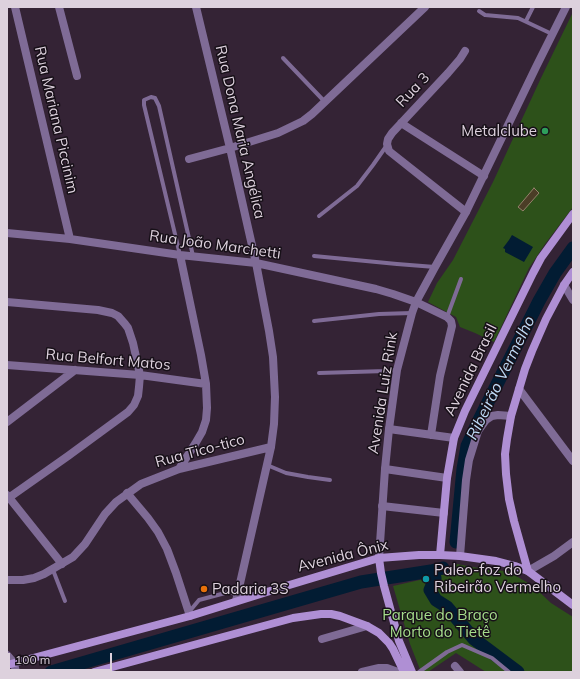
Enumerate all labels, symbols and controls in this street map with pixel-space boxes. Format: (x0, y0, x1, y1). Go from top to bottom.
street label: Rua Dona Maria Angélica (211, 43, 269, 221)
street label: Rua Mariana Piccinim (30, 45, 82, 195)
street label: Rua 3 (392, 69, 434, 111)
place label: Metalclube (461, 122, 537, 140)
marker: Metalclube (540, 126, 550, 136)
street label: Rua João Marchetti (148, 227, 282, 263)
water label: Ribeirão Vermelho (463, 313, 539, 443)
street label: Avenida Brasil (441, 321, 501, 419)
street label: Avenida Luiz Rink (364, 331, 402, 455)
street label: Rua Belfort Matos (45, 346, 171, 374)
street label: Rua Tico-tico (153, 430, 247, 472)
street label: Avenida Ônix (296, 536, 390, 576)
place label: Paleo-foz do Ribeirão Vermelho (434, 561, 561, 596)
marker: Paleo-foz do Ribeirão Vermelho (421, 574, 431, 584)
place label: Padaria 3S (212, 580, 289, 598)
marker: Padaria 3S (199, 584, 209, 594)
park label: Parque do Braço Morto do Tietê (382, 606, 498, 641)
scale bar (10, 645, 114, 671)
text: 100 m (15, 652, 50, 667)

